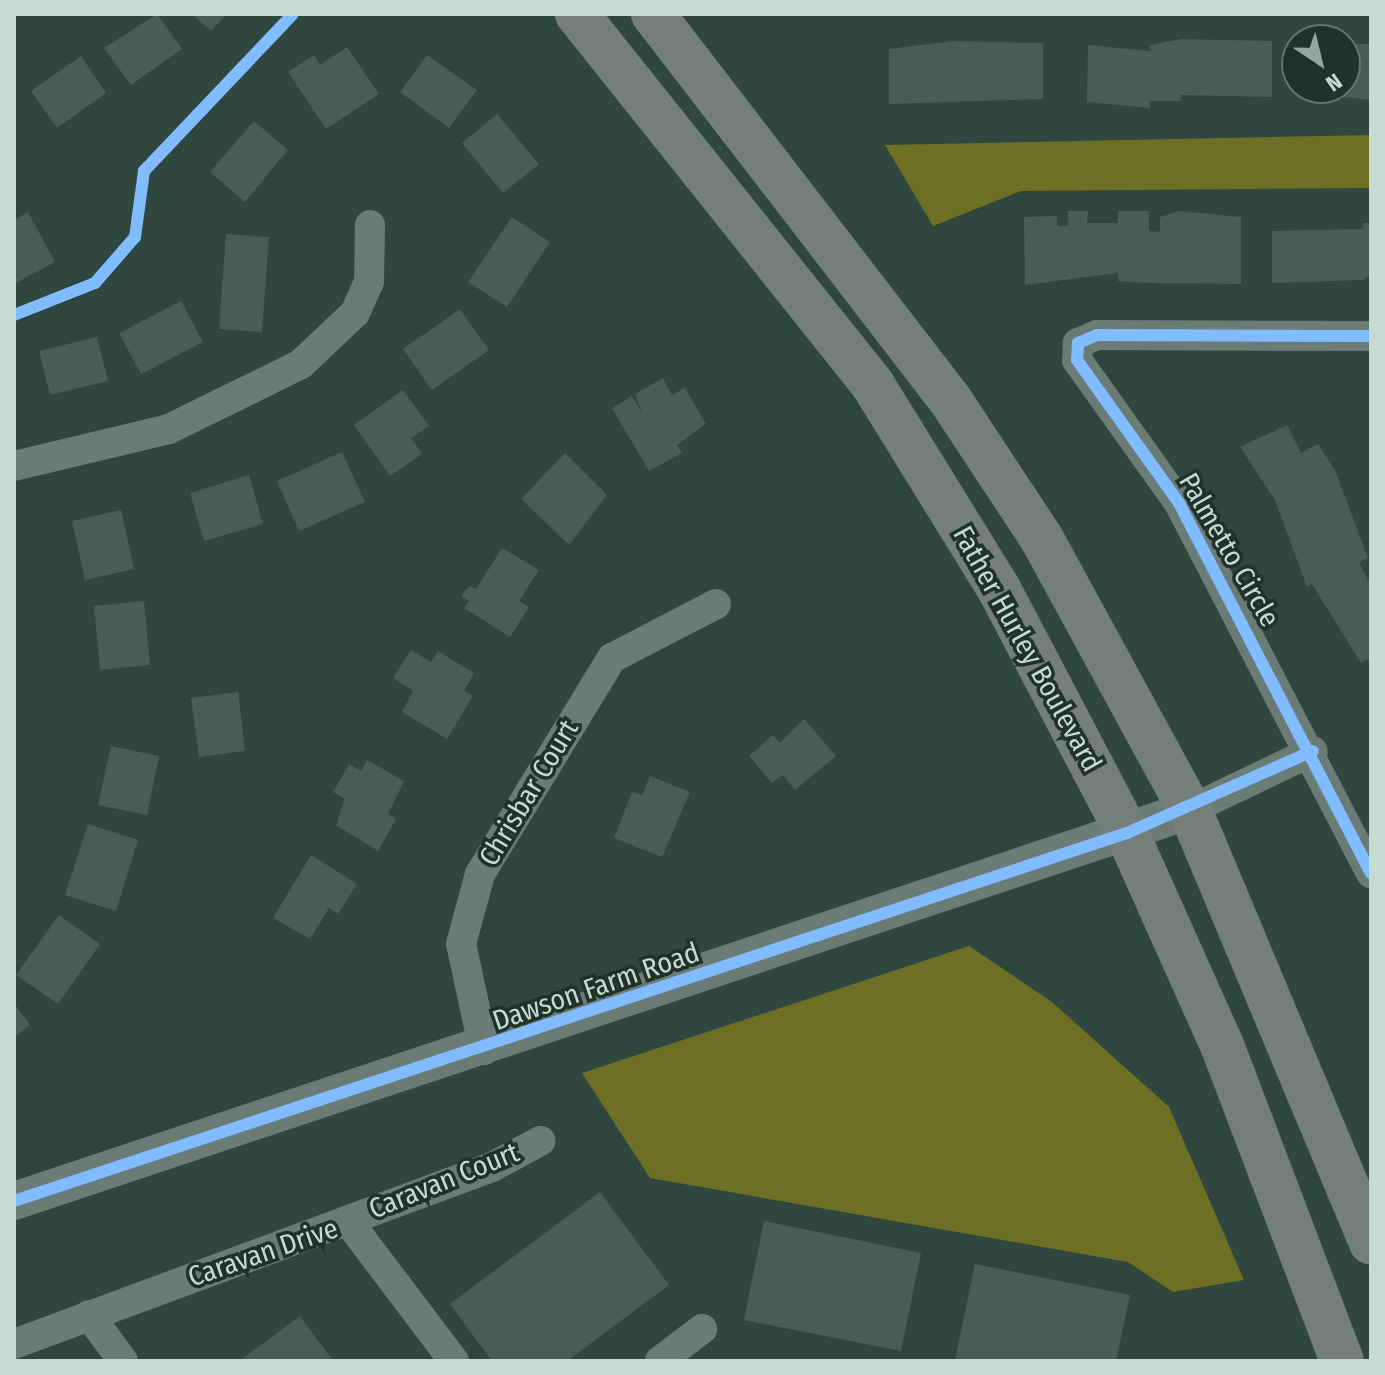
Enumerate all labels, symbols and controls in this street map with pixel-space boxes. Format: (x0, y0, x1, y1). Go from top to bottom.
north arrow (1281, 24, 1361, 104)
text: N (1321, 68, 1347, 97)
street label: Palmetto Circle (1171, 467, 1287, 633)
street label: Father Hurley Boulevard (946, 520, 1108, 778)
street label: Chrisbar Court (472, 714, 586, 872)
street label: Dawson Farm Road (488, 936, 704, 1038)
street label: Caravan Court (364, 1136, 524, 1226)
street label: Caravan Drive (184, 1212, 342, 1294)

